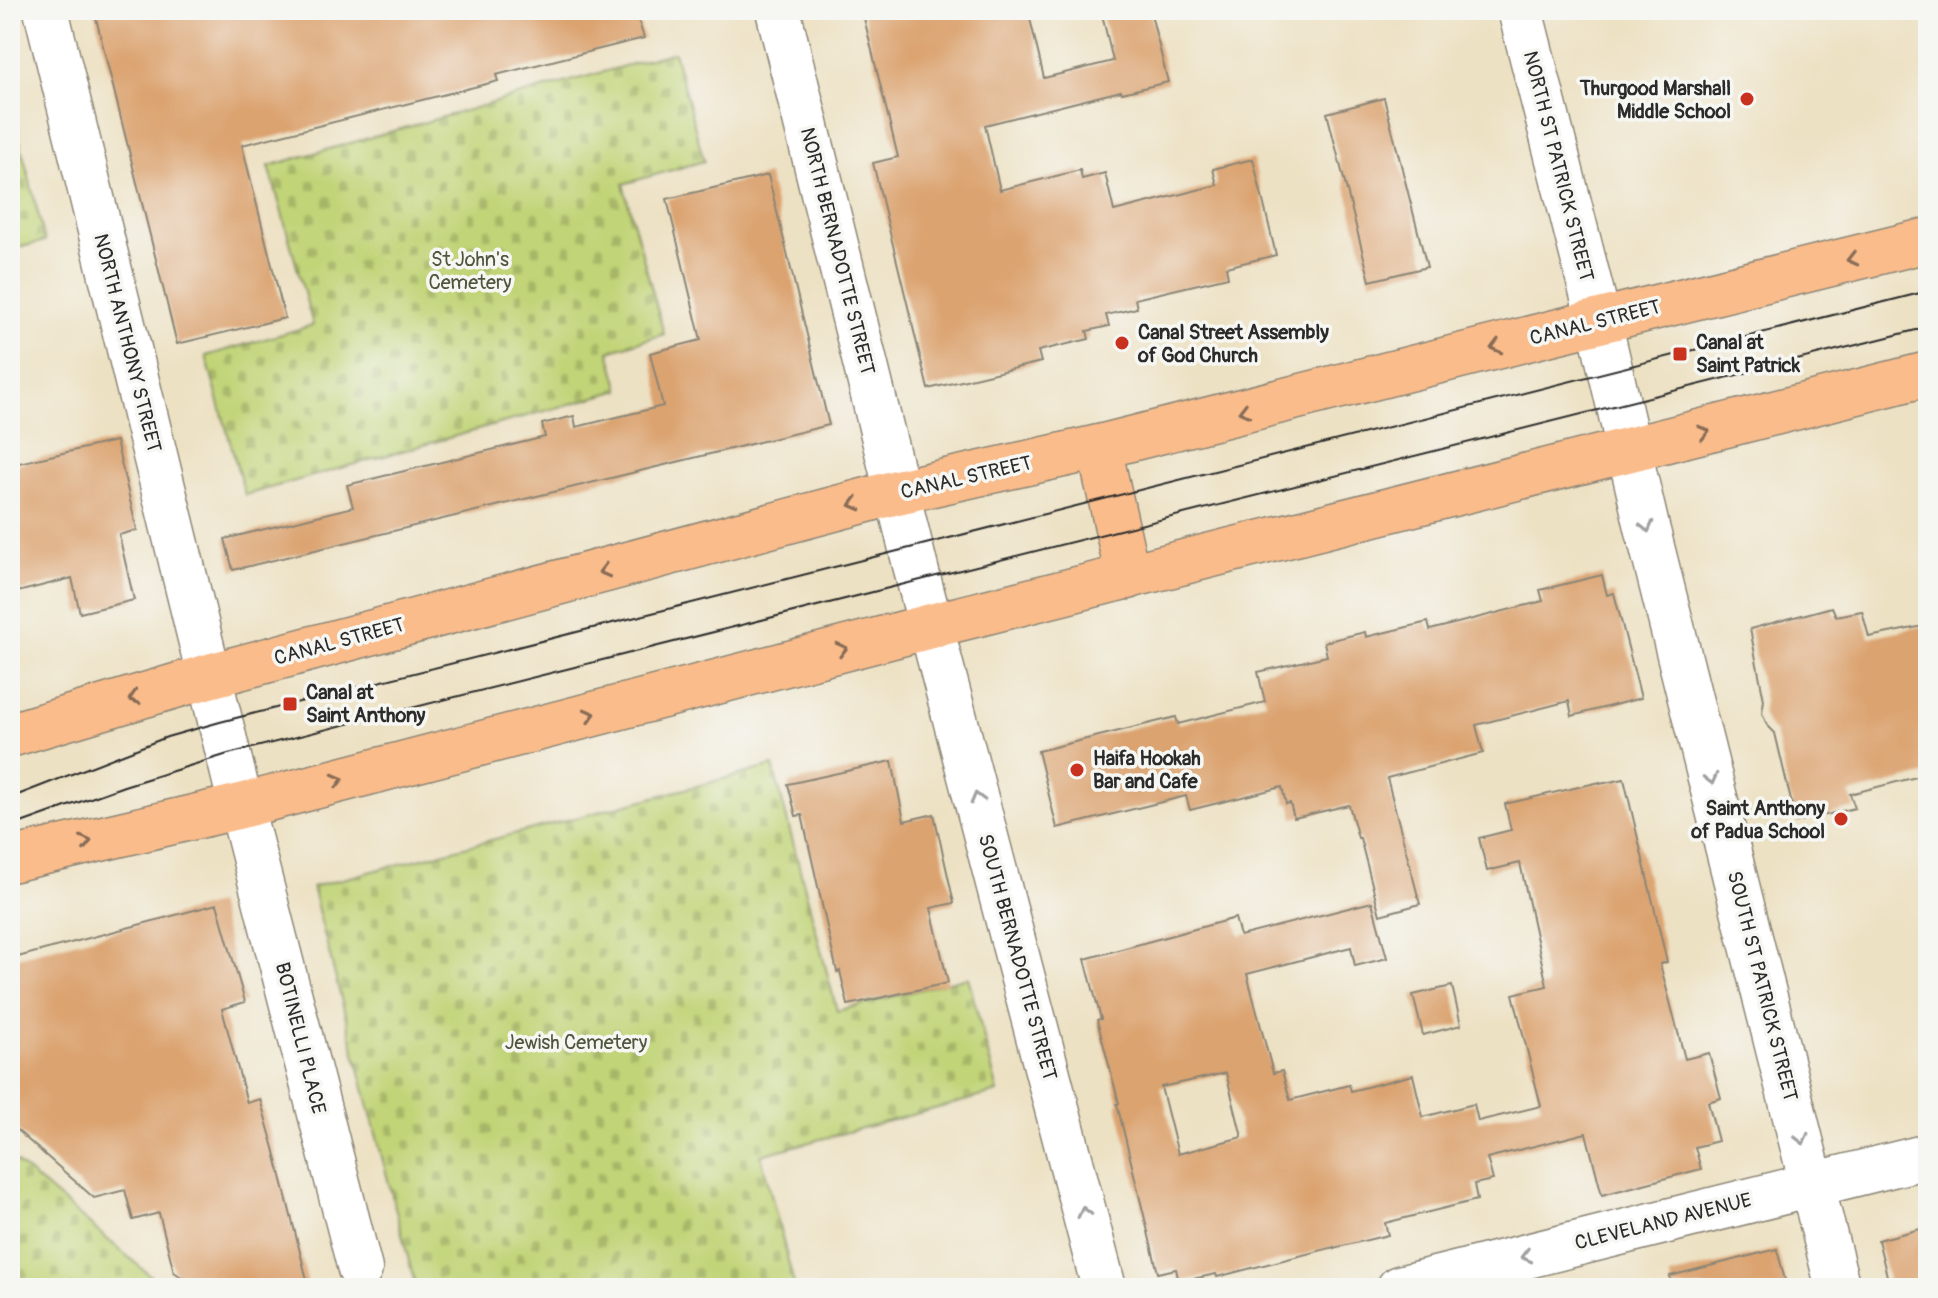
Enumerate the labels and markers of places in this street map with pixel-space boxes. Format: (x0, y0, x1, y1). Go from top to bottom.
place label: Thurgood Marshall Middle School (1579, 76, 1731, 124)
marker: Thurgood Marshall Middle School (1738, 90, 1756, 108)
place label: Canal Street Assembly of God Church (1137, 320, 1329, 368)
place label: Canal at Saint Patrick (1696, 330, 1801, 378)
marker: Canal Street Assembly of God Church (1113, 334, 1131, 352)
marker: Canal at Saint Patrick (1671, 345, 1689, 363)
place label: Canal at Saint Anthony (306, 680, 426, 728)
marker: Canal at Saint Anthony (281, 695, 299, 713)
place label: Haifa Hookah Bar and Cafe (1093, 746, 1201, 794)
marker: Haifa Hookah Bar and Cafe (1068, 761, 1086, 779)
place label: Saint Anthony of Padua School (1690, 796, 1825, 844)
marker: Saint Anthony of Padua School (1832, 810, 1850, 828)

